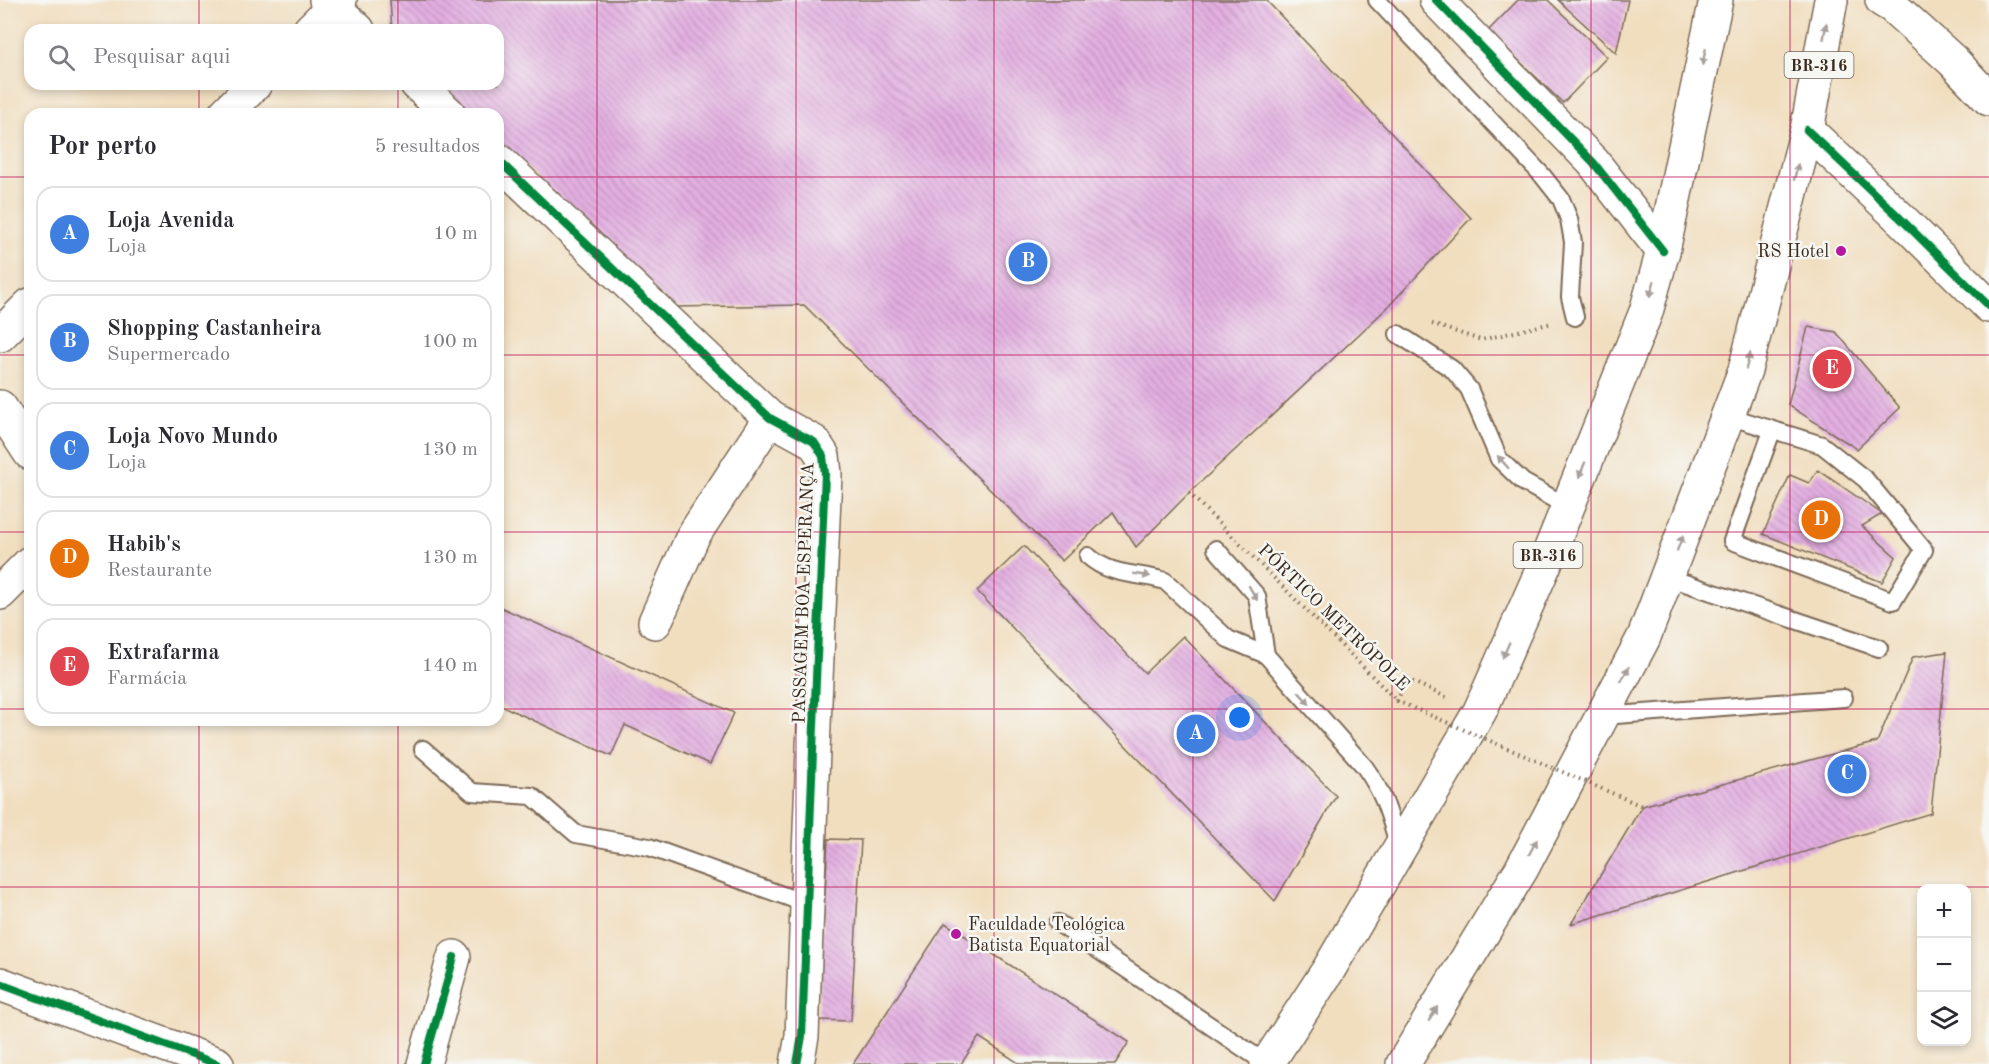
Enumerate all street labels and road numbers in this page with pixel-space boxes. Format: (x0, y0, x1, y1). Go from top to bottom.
road number: BR-316 (1784, 52, 1854, 78)
street label: PASSAGEM BOA ESPERANÇA (790, 462, 818, 724)
street label: PÓRTICO METRÓPOLE (1254, 537, 1416, 695)
road number: BR-316 (1514, 542, 1582, 568)

